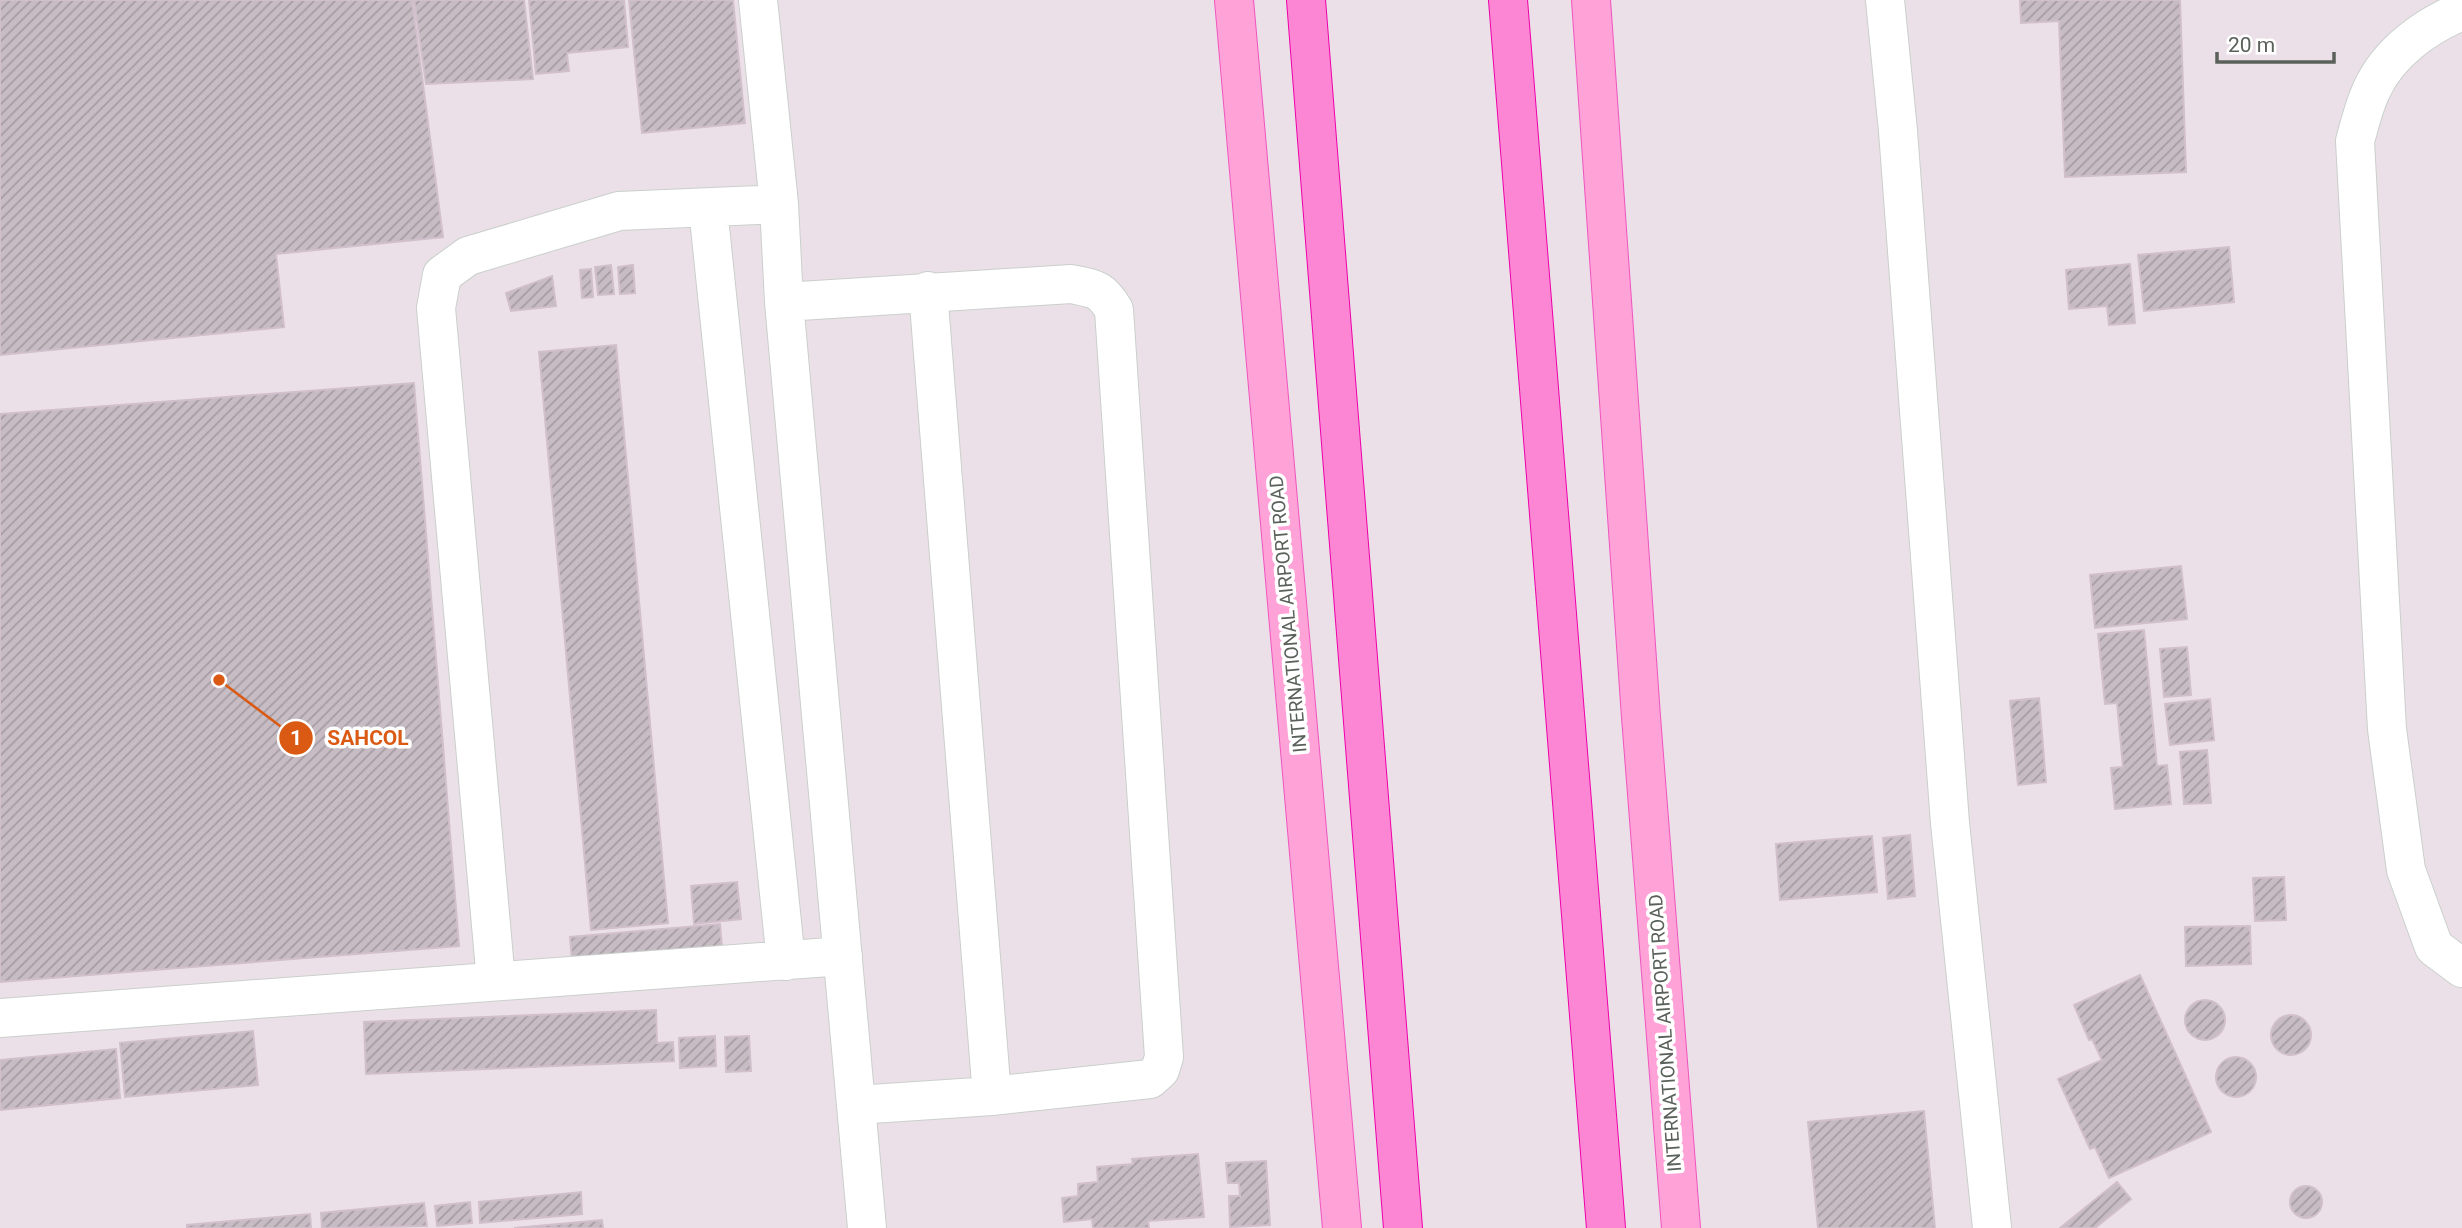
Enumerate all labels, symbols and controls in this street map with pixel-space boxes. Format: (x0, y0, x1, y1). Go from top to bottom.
scale bar (2217, 21, 2334, 65)
text: 20 m (2228, 33, 2275, 57)
street label: INTERNATIONAL AIRPORT ROAD (1264, 474, 1312, 754)
callout: SAHCOL (278, 717, 423, 759)
text: 1 (290, 726, 302, 750)
text: SAHCOL (327, 726, 409, 750)
street label: INTERNATIONAL AIRPORT ROAD (1644, 893, 1686, 1173)

